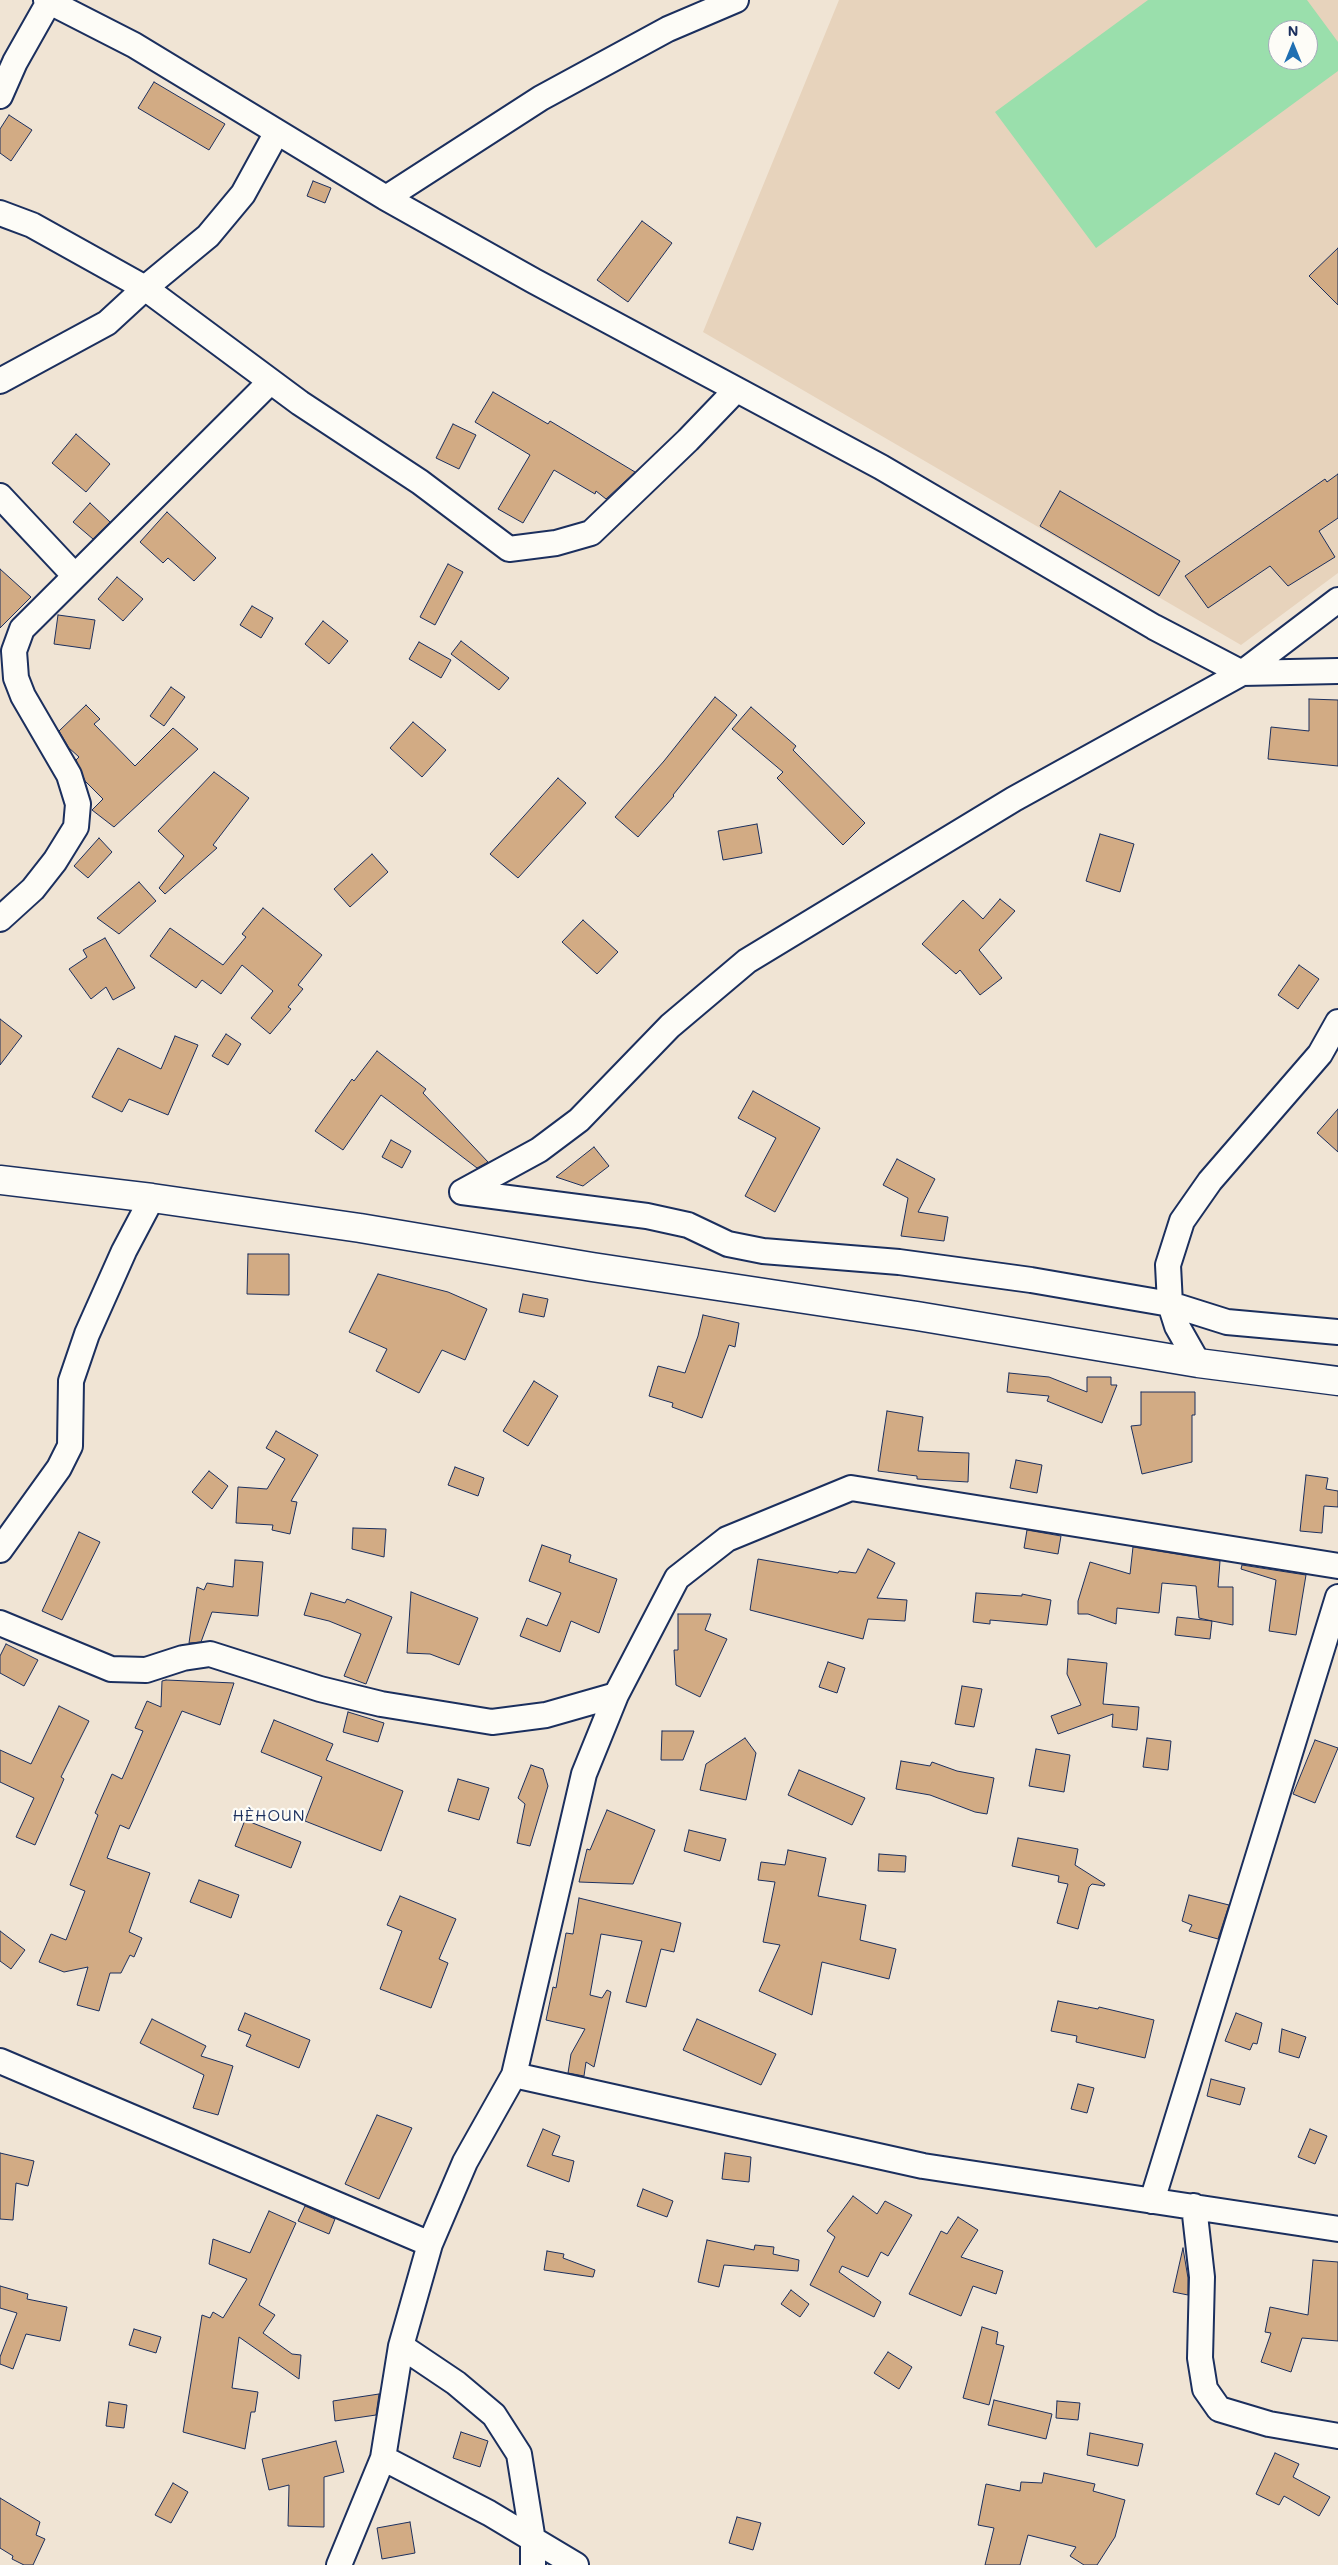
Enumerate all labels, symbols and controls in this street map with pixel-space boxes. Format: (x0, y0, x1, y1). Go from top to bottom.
north arrow (1268, 20, 1318, 70)
text: N (1288, 21, 1298, 40)
district label: HÈHOUN (232, 1806, 306, 1826)

